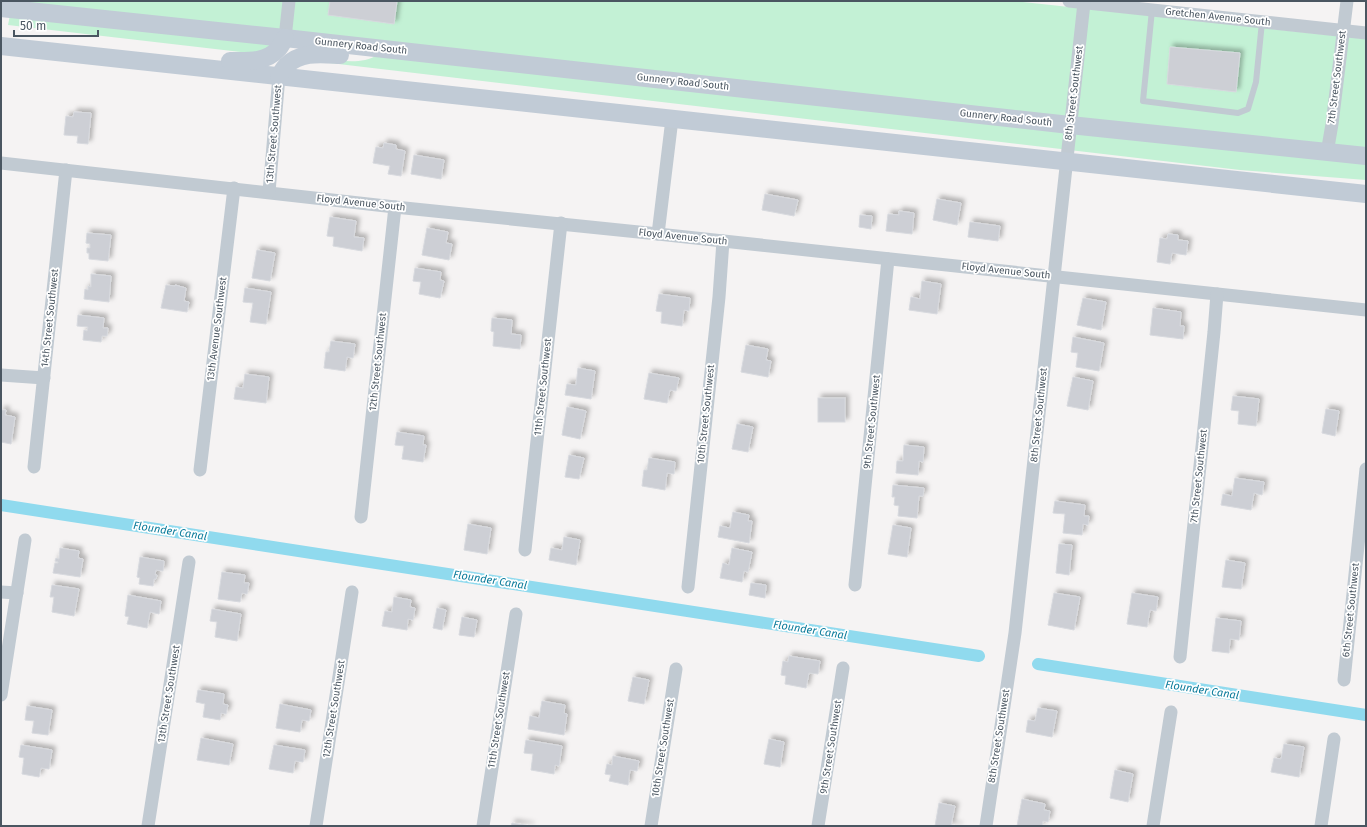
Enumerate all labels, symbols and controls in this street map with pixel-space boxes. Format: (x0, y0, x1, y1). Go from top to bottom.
street label: Gretchen Avenue South (1165, 6, 1271, 28)
scale bar (14, 12, 98, 38)
text: 50 m (20, 19, 46, 33)
street label: 7th Street Southwest (1325, 29, 1349, 124)
street label: Gunnery Road South (314, 35, 408, 57)
street label: 8th Street Southwest (1062, 45, 1086, 141)
street label: Gunnery Road South (636, 71, 730, 93)
street label: 13th Street Southwest (264, 84, 284, 184)
street label: Gunnery Road South (959, 107, 1053, 129)
street label: Floyd Avenue South (316, 192, 406, 214)
street label: Floyd Avenue South (638, 226, 728, 248)
street label: Floyd Avenue South (961, 260, 1051, 282)
street label: 14th Street Southwest (39, 268, 61, 368)
street label: 13th Avenue Southwest (205, 276, 229, 382)
street label: 12th Street Southwest (367, 312, 389, 412)
street label: 11th Street Southwest (532, 337, 554, 436)
street label: 10th Street Southwest (695, 364, 717, 464)
street label: 8th Street Southwest (1028, 367, 1050, 463)
street label: 9th Street Southwest (861, 374, 883, 470)
street label: 7th Street Southwest (1188, 428, 1210, 523)
water label: Flounder Canal (132, 519, 208, 543)
street label: 6th Street Southwest (1340, 562, 1362, 658)
water label: Flounder Canal (452, 568, 528, 592)
water label: Flounder Canal (772, 618, 848, 642)
street label: 13th Street Southwest (155, 644, 183, 744)
street label: 12th Street Southwest (320, 659, 348, 759)
street label: 11th Street Southwest (485, 670, 513, 769)
water label: Flounder Canal (1164, 678, 1240, 702)
street label: 8th Street Southwest (986, 688, 1012, 784)
street label: 10th Street Southwest (649, 698, 677, 798)
street label: 9th Street Southwest (818, 699, 844, 795)

